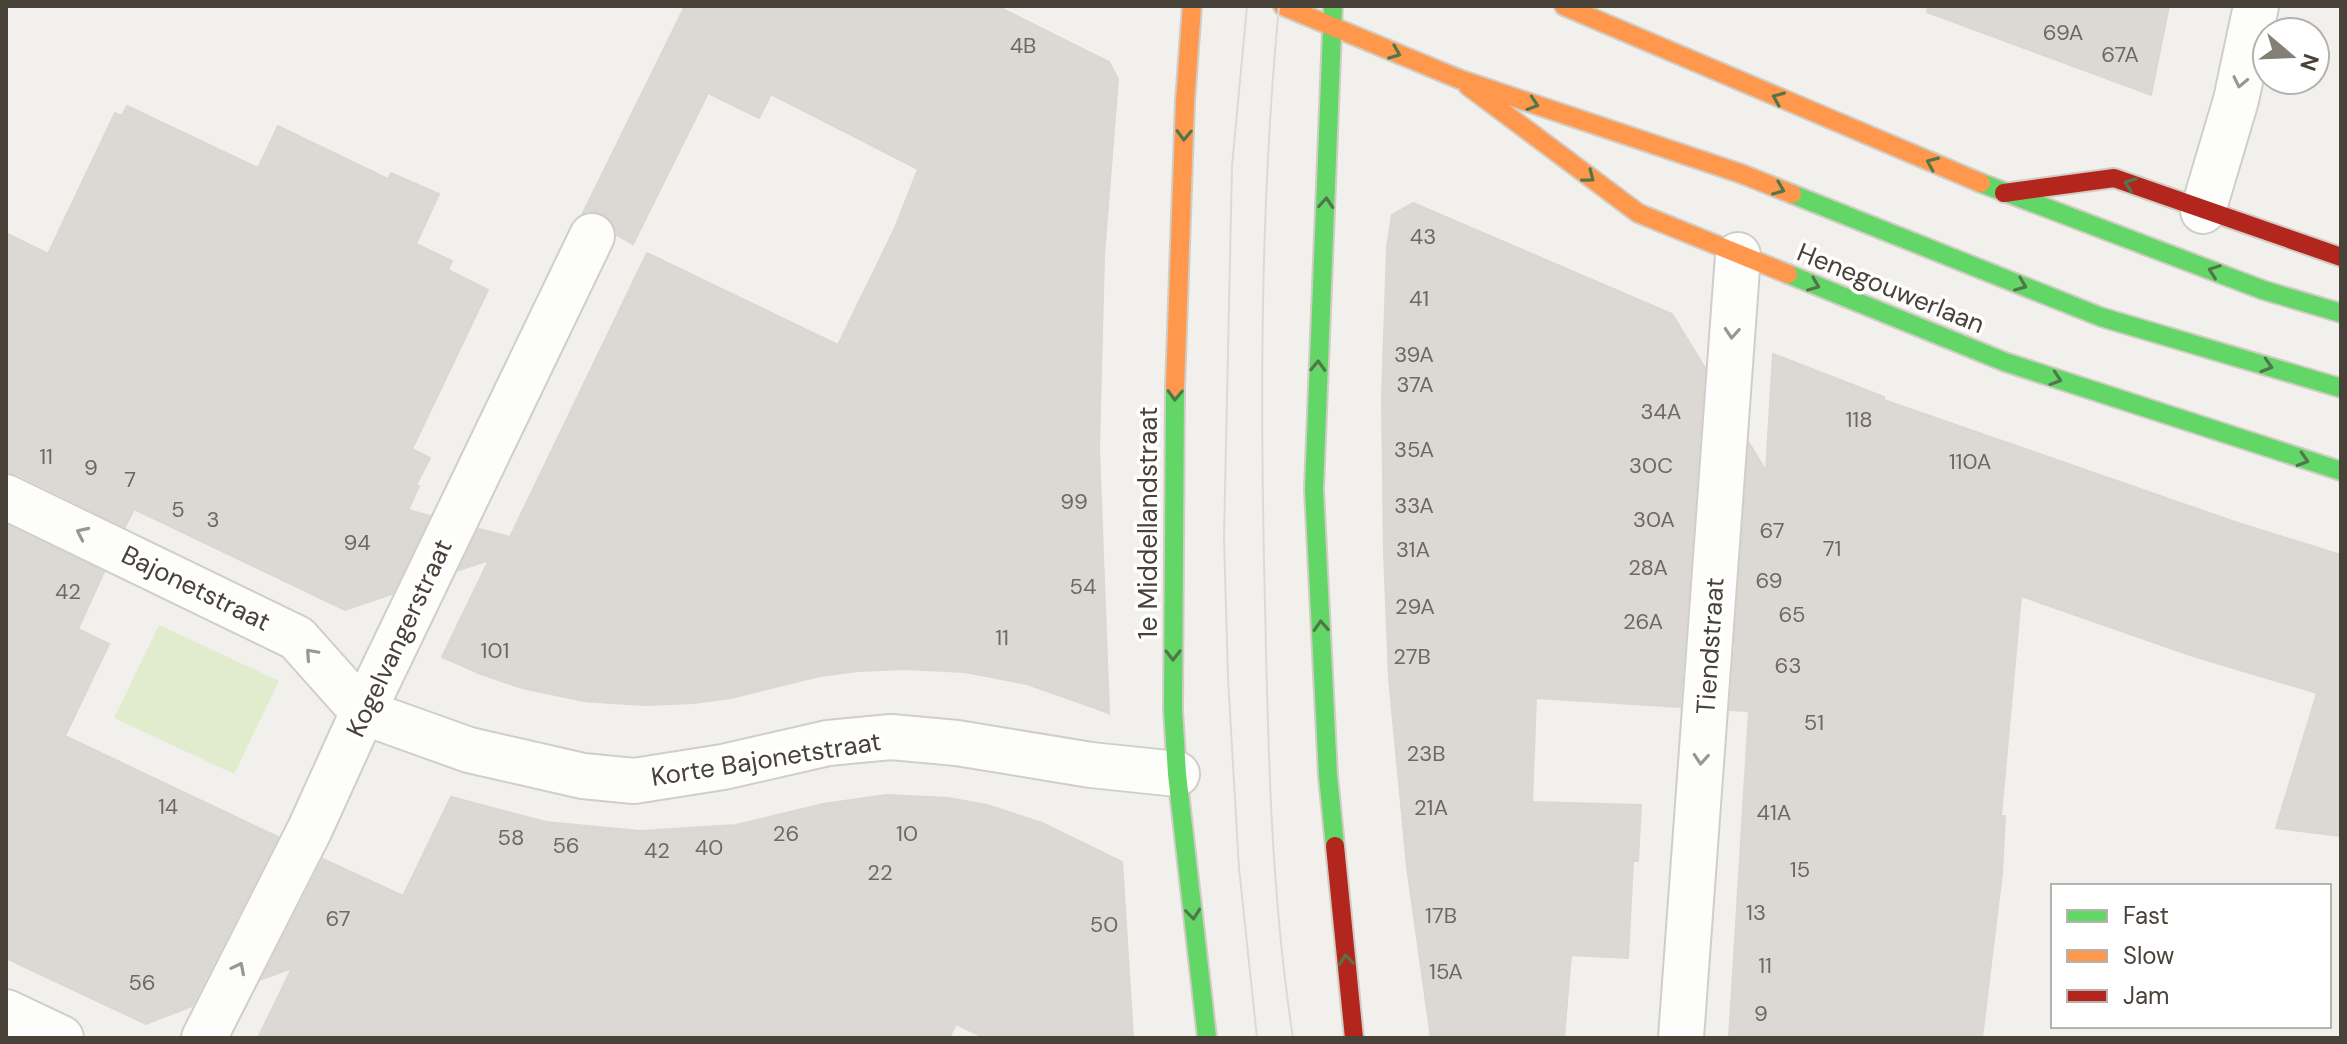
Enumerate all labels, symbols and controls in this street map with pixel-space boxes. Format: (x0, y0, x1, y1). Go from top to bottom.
north arrow (2251, 16, 2331, 96)
house number: 69A (2043, 18, 2083, 47)
house number: 4B (1010, 31, 1036, 60)
house number: 67A (2101, 40, 2139, 69)
one-way arrow (1387, 44, 1401, 60)
text: N (2293, 50, 2326, 75)
one-way arrow (2232, 75, 2249, 89)
one-way arrow (1772, 91, 1786, 107)
one-way arrow (1526, 95, 1540, 111)
one-way arrow (1175, 129, 1192, 142)
one-way arrow (1926, 156, 1940, 172)
one-way arrow (1580, 168, 1595, 182)
one-way arrow (2123, 177, 2137, 194)
one-way arrow (1771, 179, 1785, 196)
one-way arrow (1317, 196, 1334, 209)
house number: 43 (1410, 222, 1436, 251)
street label: Henegouwerlaan (1792, 235, 1990, 341)
one-way arrow (2207, 265, 2221, 281)
one-way arrow (1806, 275, 1820, 292)
one-way arrow (2013, 275, 2027, 292)
house number: 41 (1409, 284, 1429, 313)
one-way arrow (1724, 326, 1741, 339)
house number: 39A (1394, 340, 1434, 369)
one-way arrow (2260, 357, 2274, 373)
one-way arrow (1310, 359, 1327, 372)
house number: 37A (1396, 370, 1434, 399)
one-way arrow (2049, 370, 2062, 386)
one-way arrow (1166, 389, 1183, 402)
house number: 34A (1641, 397, 1681, 426)
house number: 118 (1845, 405, 1873, 434)
street label: 1e Middellandstraat (1131, 407, 1165, 639)
house number: 35A (1394, 435, 1434, 464)
house number: 11 (39, 442, 53, 471)
house number: 110A (1949, 447, 1991, 476)
house number: 30C (1629, 451, 1673, 480)
one-way arrow (2296, 451, 2309, 467)
house number: 9 (84, 453, 98, 482)
house number: 7 (124, 465, 136, 494)
house number: 99 (1060, 487, 1088, 516)
house number: 33A (1394, 491, 1434, 520)
house number: 5 (171, 495, 185, 524)
house number: 3 (206, 505, 220, 534)
house number: 30A (1633, 505, 1675, 534)
house number: 67 (1760, 516, 1785, 545)
one-way arrow (76, 527, 90, 543)
house number: 94 (343, 528, 371, 557)
street label: Kogelvangerstraat (338, 534, 460, 742)
house number: 71 (1823, 534, 1841, 563)
house number: 31A (1396, 535, 1430, 564)
street label: Bajonetstraat (116, 537, 276, 639)
house number: 28A (1628, 553, 1668, 582)
house number: 69 (1755, 566, 1783, 595)
house number: 54 (1070, 572, 1096, 601)
street label: Tiendstraat (1688, 576, 1732, 716)
house number: 42 (55, 577, 81, 606)
house number: 29A (1395, 592, 1435, 621)
house number: 65 (1779, 600, 1805, 629)
house number: 26A (1623, 607, 1663, 636)
one-way arrow (1313, 619, 1330, 632)
house number: 11 (995, 623, 1009, 652)
house number: 101 (481, 636, 509, 665)
house number: 27B (1393, 642, 1431, 671)
one-way arrow (306, 648, 320, 663)
one-way arrow (1165, 649, 1182, 662)
house number: 63 (1775, 651, 1801, 680)
house number: 51 (1804, 708, 1824, 737)
street label: Korte Bajonetstraat (649, 724, 883, 794)
house number: 23B (1407, 739, 1445, 768)
one-way arrow (1693, 753, 1710, 766)
house number: 14 (158, 792, 178, 821)
house number: 21A (1414, 793, 1448, 822)
house number: 41A (1757, 798, 1791, 827)
house number: 26 (773, 819, 799, 848)
house number: 10 (896, 819, 918, 848)
house number: 58 (498, 823, 524, 852)
house number: 56 (552, 831, 580, 860)
house number: 40 (695, 833, 723, 862)
house number: 42 (644, 836, 670, 865)
house number: 15 (1790, 855, 1810, 884)
house number: 22 (867, 858, 893, 887)
legend (2051, 884, 2331, 1028)
house number: 13 (1746, 898, 1766, 927)
text: Fast (2123, 900, 2169, 931)
house number: 17B (1425, 901, 1457, 930)
house number: 67 (326, 904, 351, 933)
one-way arrow (1184, 908, 1201, 921)
house number: 50 (1090, 910, 1118, 939)
text: Slow (2123, 940, 2174, 971)
house number: 11 (1758, 951, 1772, 980)
one-way arrow (1338, 953, 1355, 966)
house number: 15A (1429, 957, 1463, 986)
one-way arrow (230, 962, 245, 977)
house number: 56 (128, 968, 156, 997)
text: Jam (2123, 980, 2169, 1011)
house number: 9 (1754, 999, 1768, 1028)

